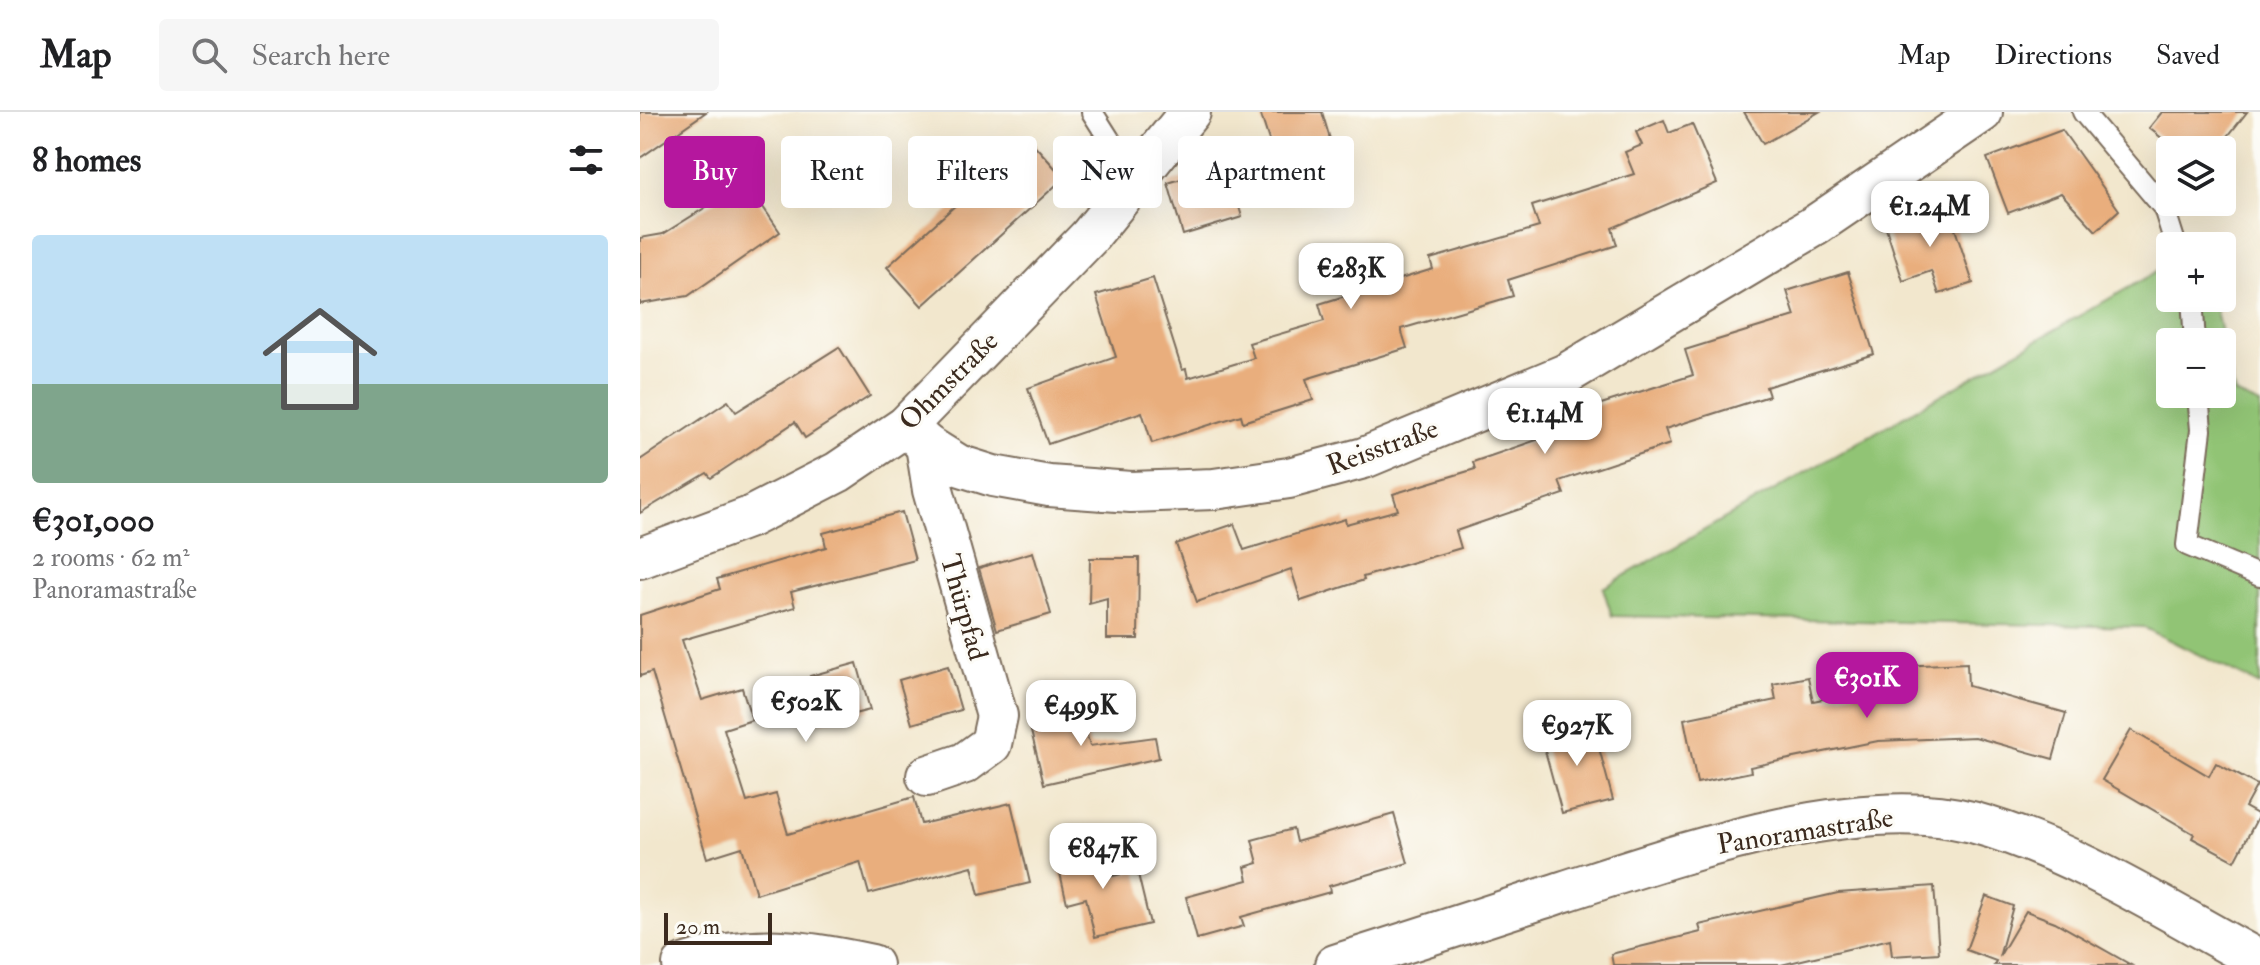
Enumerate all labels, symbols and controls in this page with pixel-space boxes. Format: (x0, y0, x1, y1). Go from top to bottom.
search box (159, 19, 719, 91)
text: Map (40, 31, 111, 79)
icon: search (187, 33, 231, 77)
text: Search here (251, 37, 390, 74)
text: Map (1898, 38, 1951, 73)
text: Directions (1995, 38, 2112, 73)
text: Saved (2156, 38, 2220, 73)
chip: Buy (664, 136, 765, 208)
chip: Rent (781, 136, 892, 208)
chip: Filters (908, 136, 1037, 208)
chip: New (1053, 136, 1162, 208)
chip: Apartment (1178, 136, 1354, 208)
map controls (2156, 136, 2236, 408)
button: layers (2156, 136, 2236, 216)
icon: filters (564, 138, 608, 182)
text: 8 homes (32, 139, 141, 182)
pin: €1.24M (1865, 181, 1995, 249)
text: €1.24M (1889, 191, 1971, 223)
button: + (2156, 232, 2236, 312)
pin: €283K (1295, 243, 1407, 311)
text: €283K (1317, 253, 1385, 285)
icon: home (248, 287, 392, 431)
street label: Ohmstraße (892, 324, 1006, 438)
button: − (2156, 328, 2236, 408)
pin: €1.14M (1480, 388, 1610, 456)
text: €1.14M (1506, 398, 1584, 430)
street label: Reisstraße (1322, 411, 1443, 484)
text: €301,000 (32, 499, 155, 542)
text: 2 rooms · 62 m² (32, 542, 190, 574)
street label: Thürpfad (932, 550, 995, 665)
text: Panoramastraße (32, 574, 197, 606)
pin: €301K (1811, 652, 1923, 720)
text: €301K (1834, 662, 1900, 694)
pin: €502K (750, 676, 862, 744)
pin: €499K (1025, 680, 1137, 748)
text: €502K (770, 686, 842, 718)
text: €499K (1044, 690, 1118, 722)
pin: €927K (1521, 700, 1633, 768)
text: €927K (1541, 710, 1613, 742)
street label: Panoramastraße (1715, 800, 1896, 863)
pin: €847K (1047, 823, 1159, 891)
text: €847K (1068, 833, 1138, 865)
scale bar (664, 909, 772, 945)
text: 20 m (676, 913, 720, 941)

